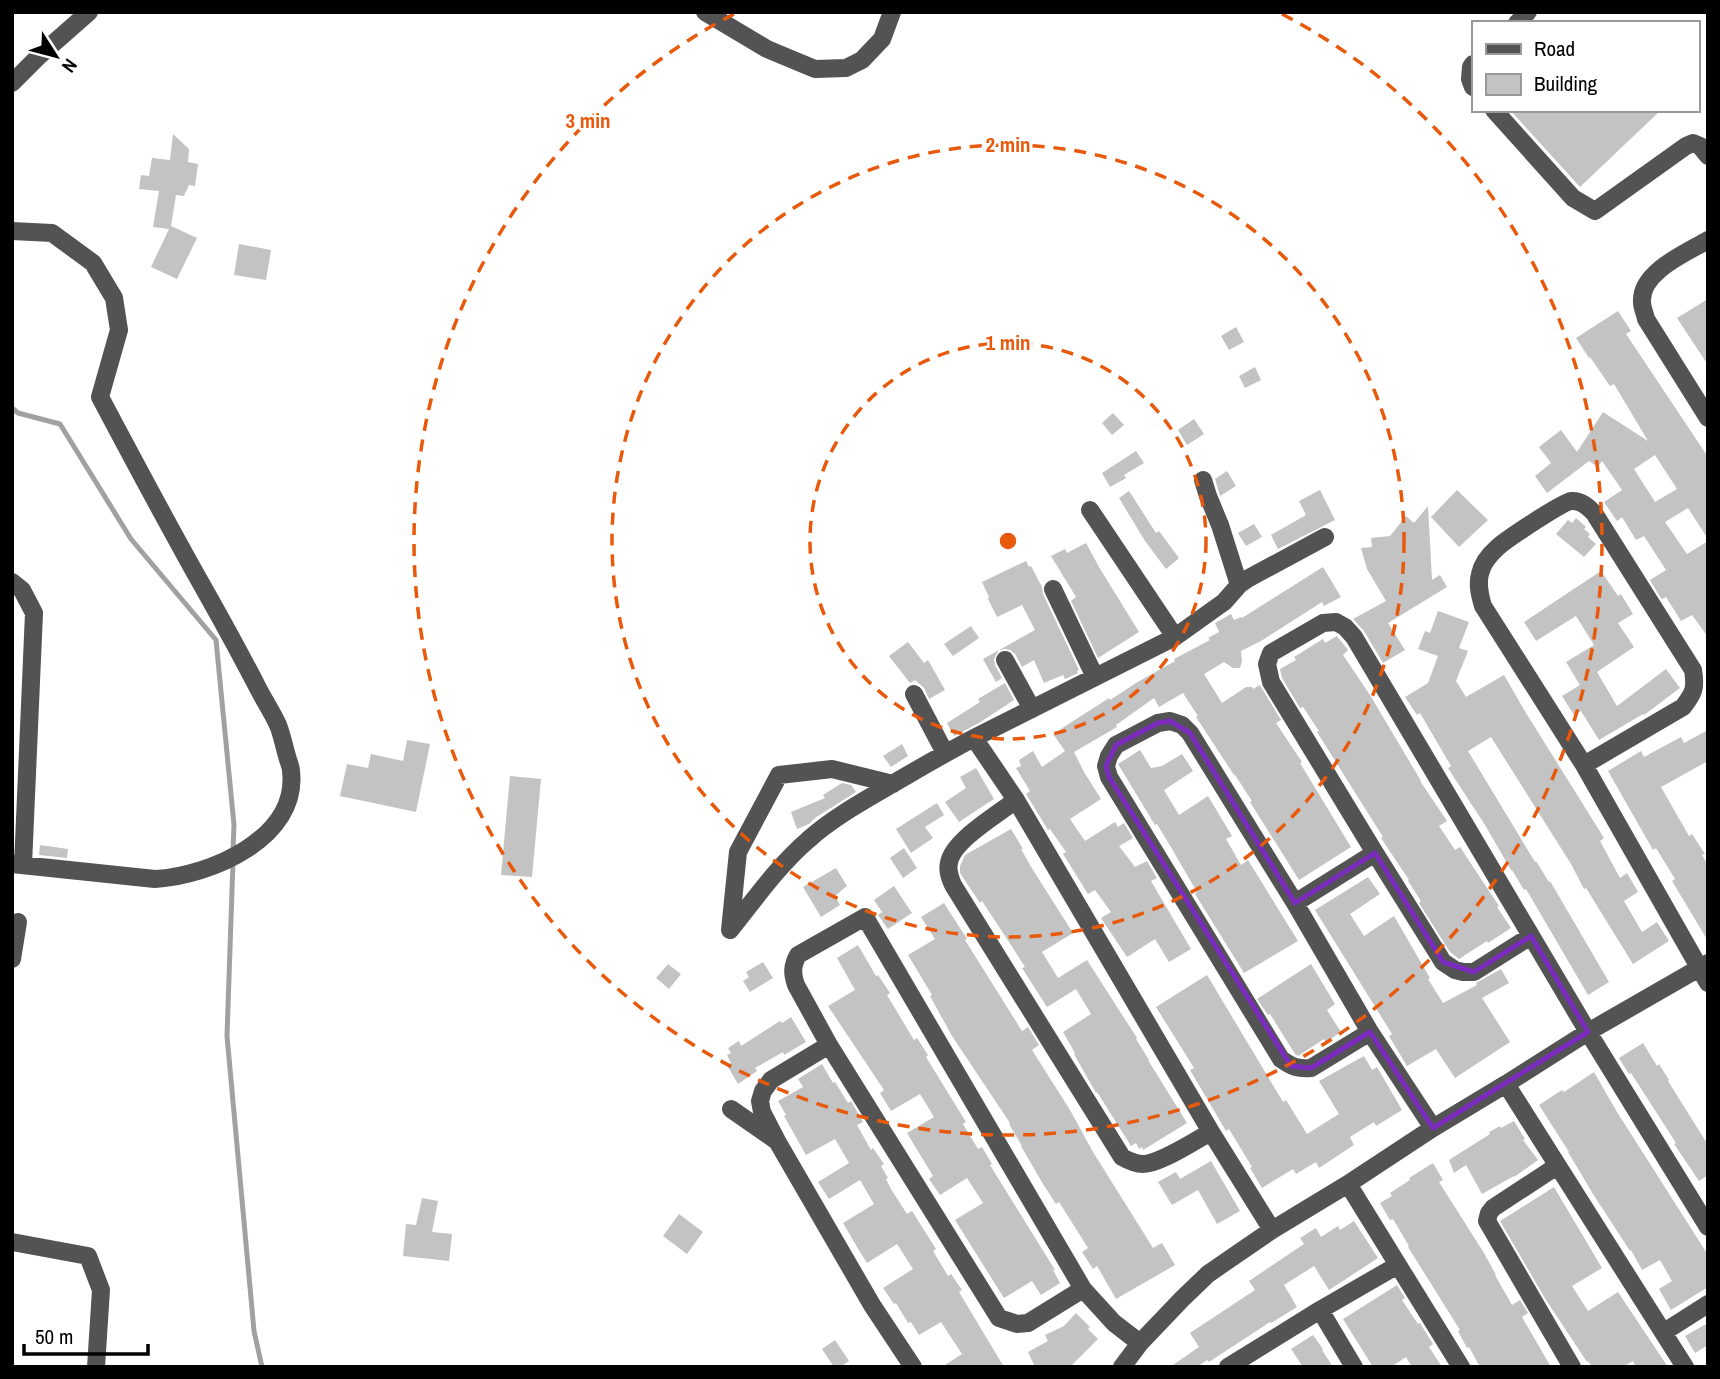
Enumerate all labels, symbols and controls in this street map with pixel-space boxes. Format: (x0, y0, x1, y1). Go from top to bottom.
north arrow (21, 21, 91, 91)
legend (1472, 21, 1699, 112)
text: Road (1534, 34, 1575, 63)
text: N (56, 54, 84, 78)
text: Building (1534, 69, 1598, 98)
text: 3 min (566, 106, 610, 135)
text: 2 min (986, 130, 1030, 159)
text: 1 min (986, 328, 1030, 357)
centre of rings (996, 529, 1020, 553)
scale bar (24, 1312, 149, 1356)
text: 50 m (35, 1322, 73, 1351)

